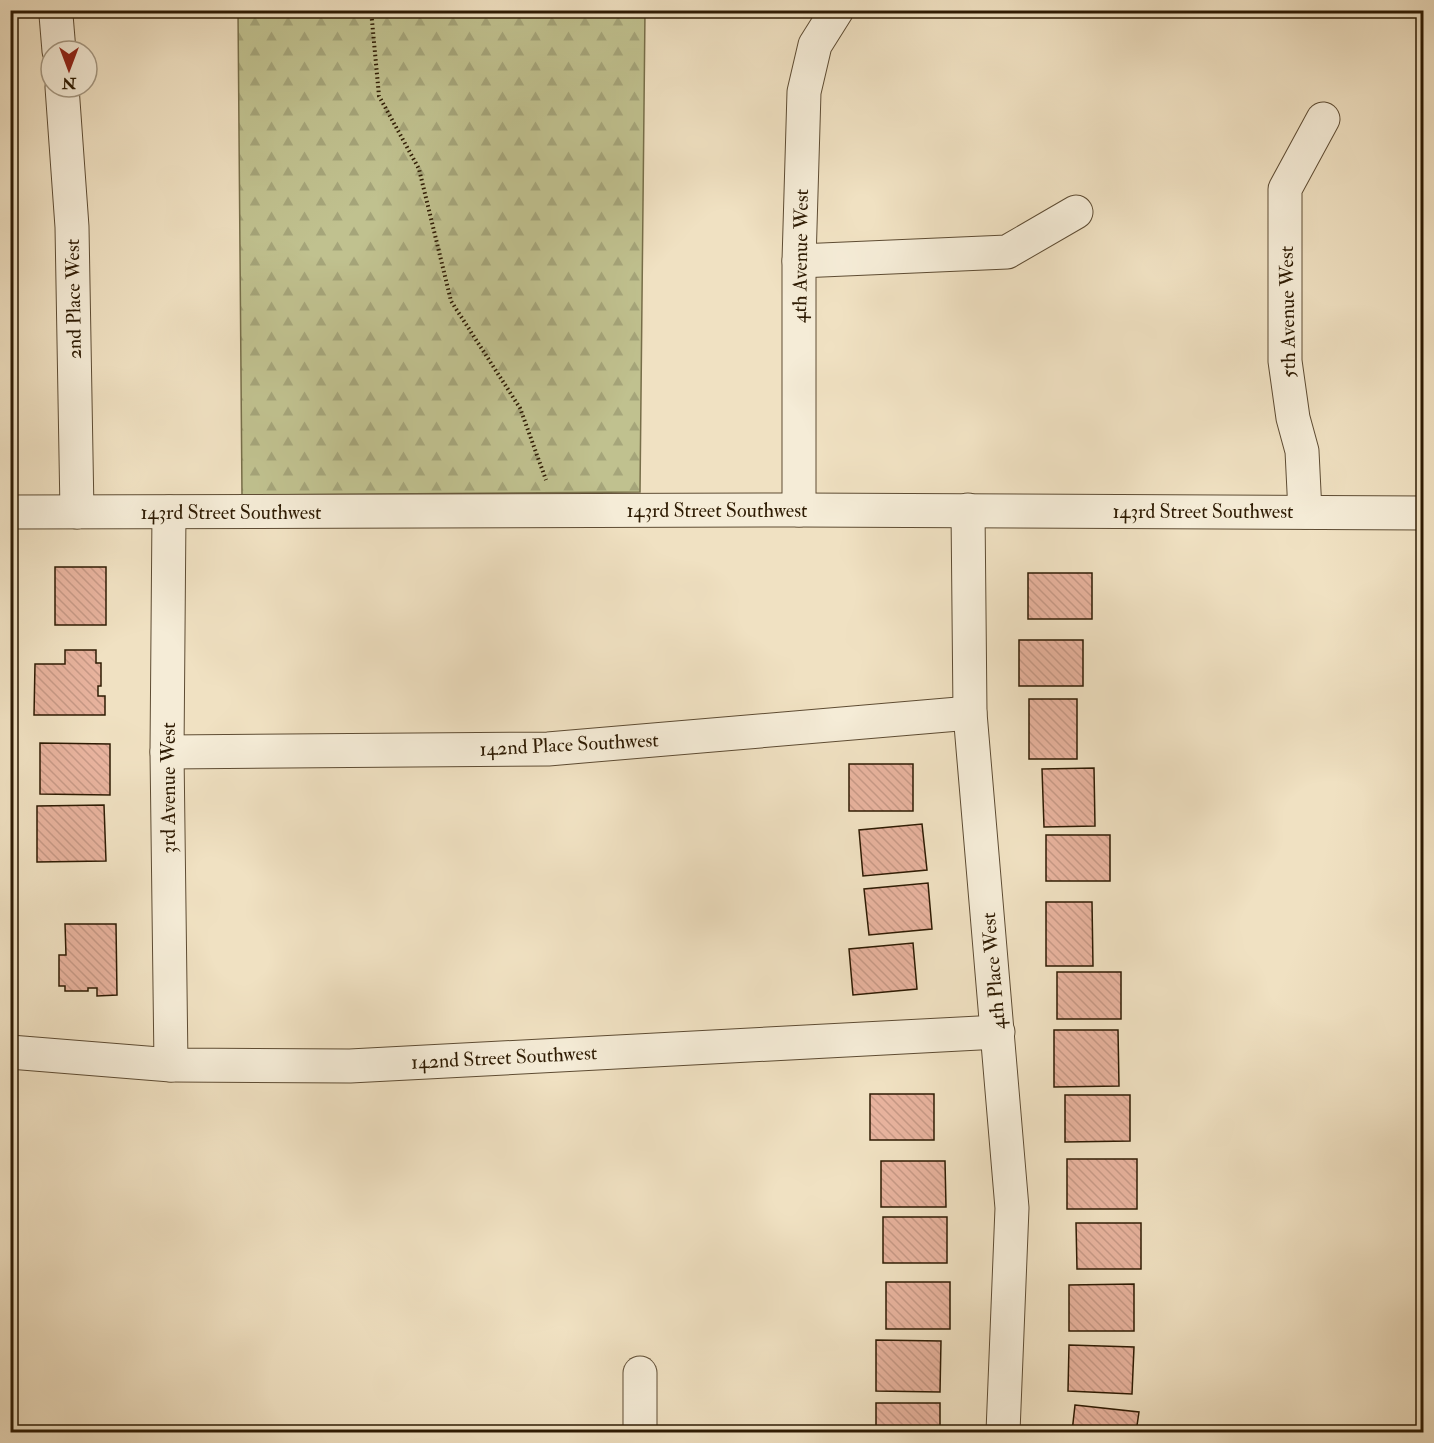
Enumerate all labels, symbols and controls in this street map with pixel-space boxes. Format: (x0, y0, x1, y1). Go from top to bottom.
north arrow (39, 39, 99, 99)
text: N (61, 73, 77, 93)
street label: 4th Avenue West (787, 188, 814, 323)
street label: 2nd Place West (60, 238, 87, 359)
street label: 5th Avenue West (1274, 245, 1301, 378)
street label: 143rd Street Southwest (626, 498, 808, 523)
street label: 143rd Street Southwest (1112, 499, 1294, 524)
street label: 143rd Street Southwest (140, 500, 322, 525)
street label: 3rd Avenue West (156, 722, 181, 854)
street label: 142nd Place Southwest (479, 727, 660, 762)
street label: 4th Place West (976, 911, 1011, 1031)
street label: 142nd Street Southwest (410, 1040, 598, 1075)

